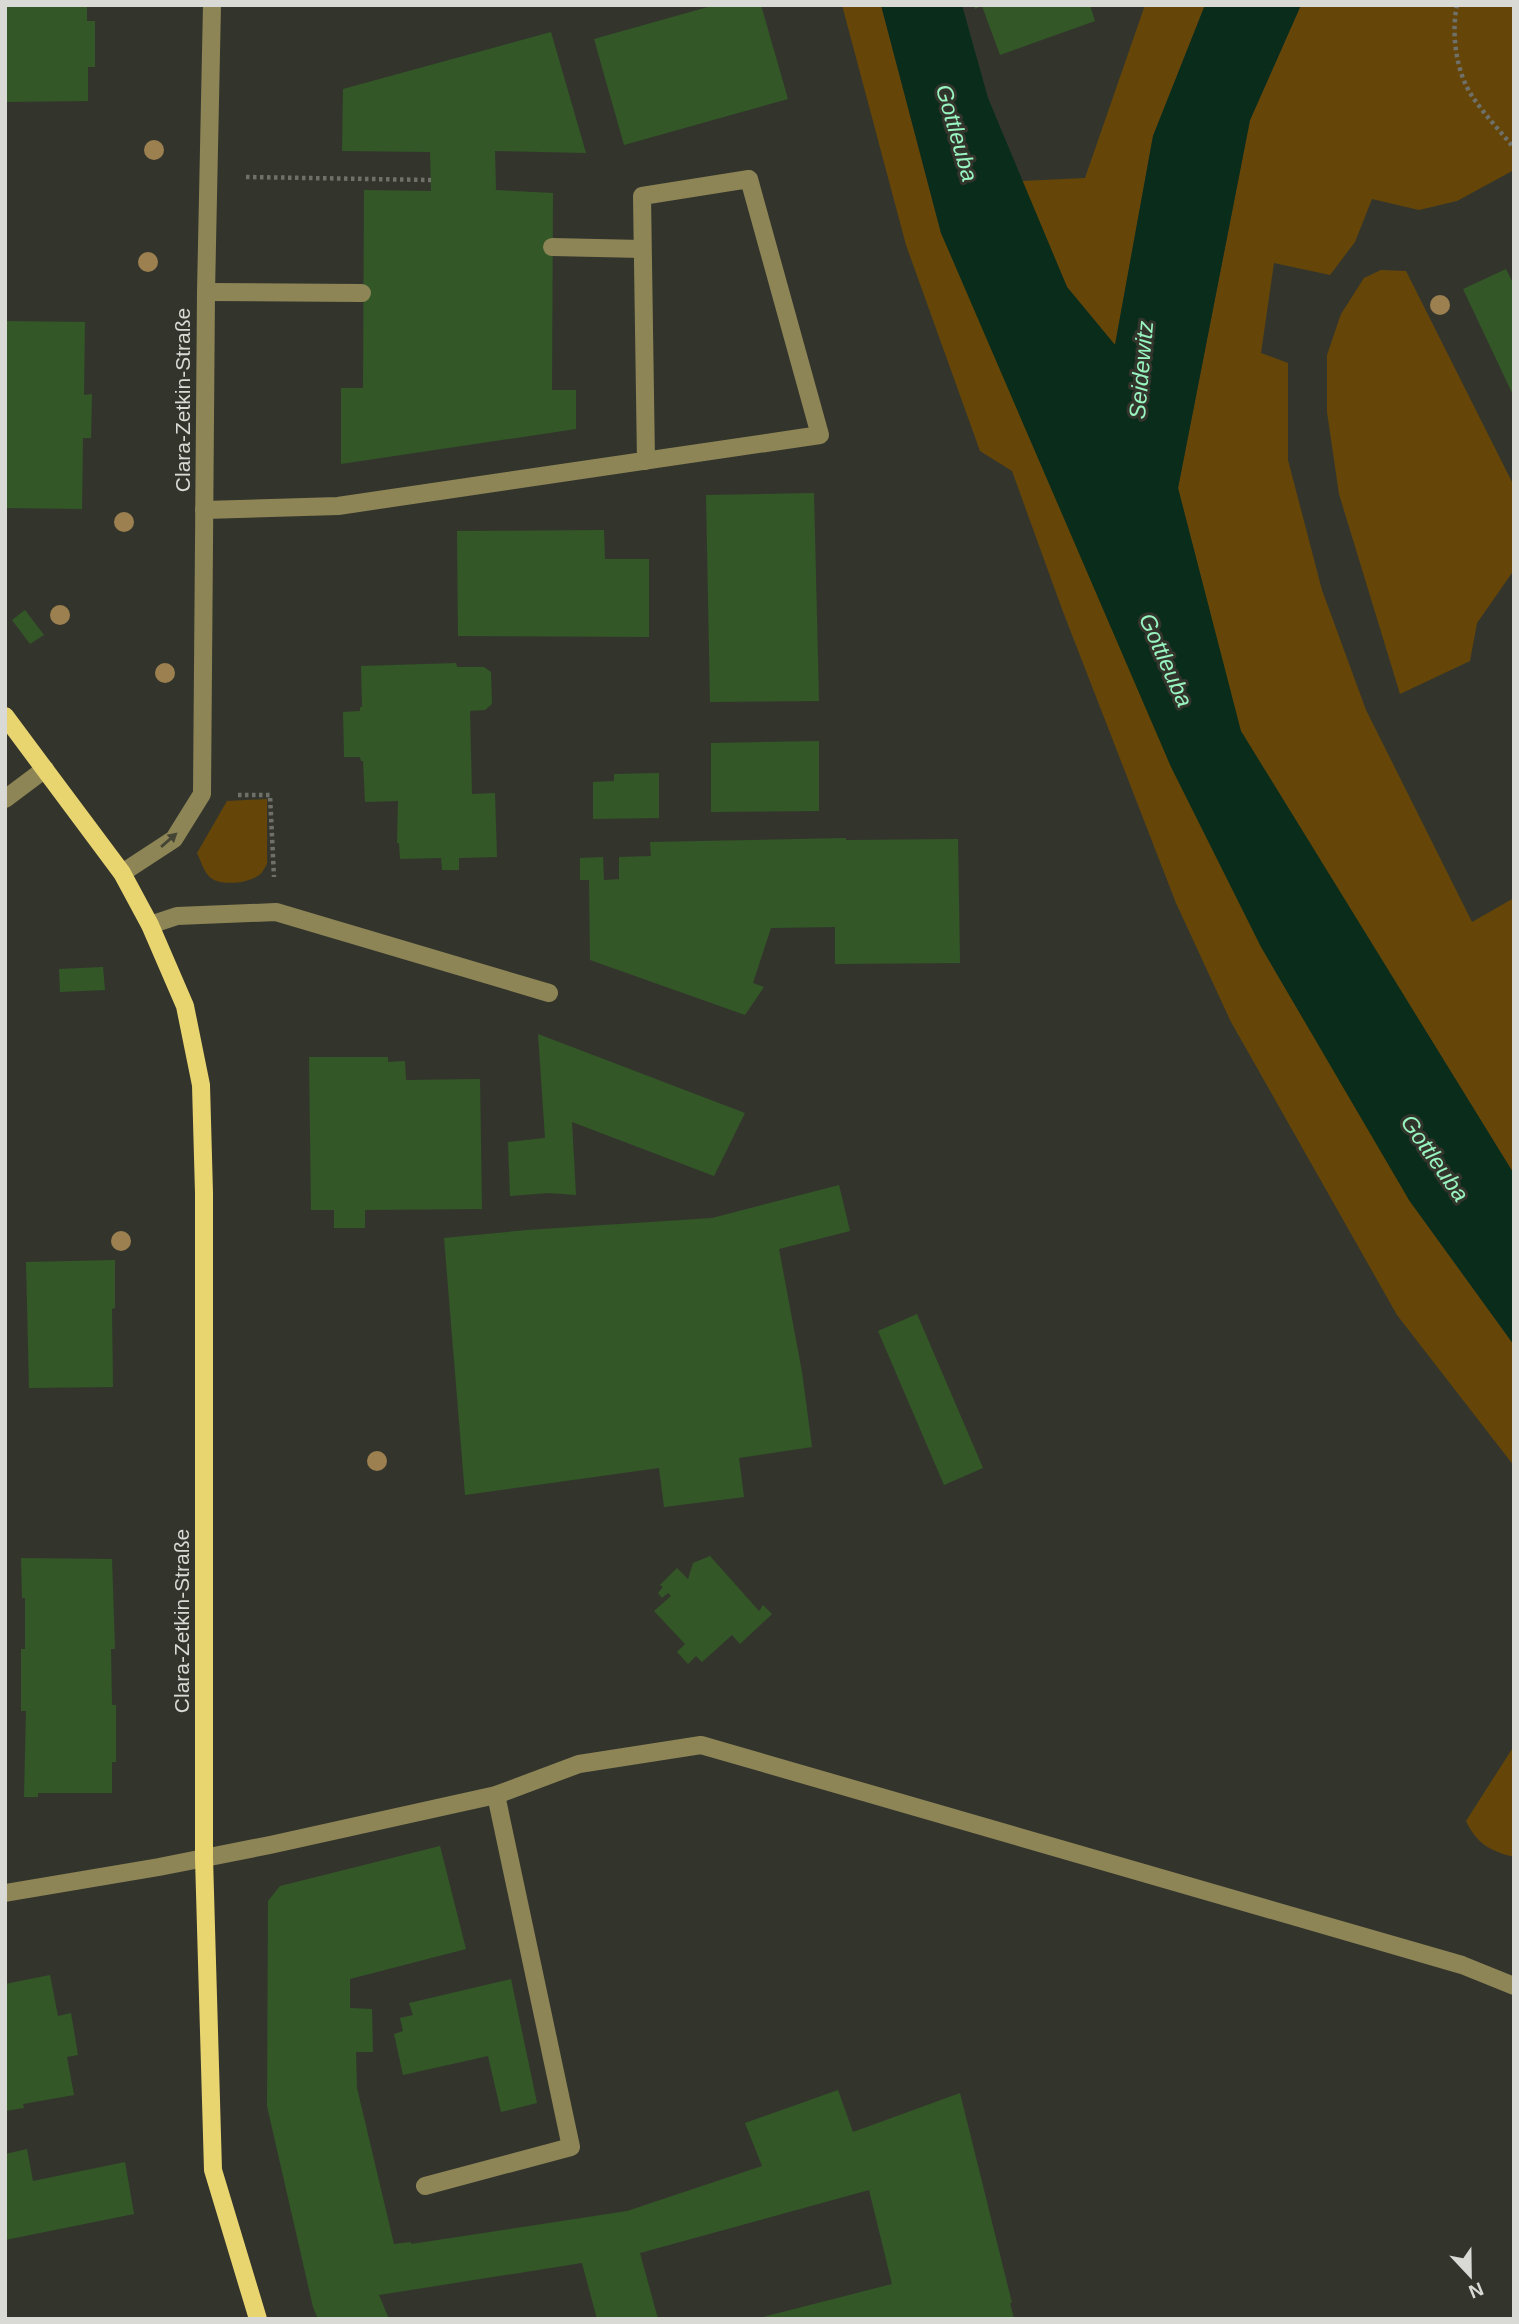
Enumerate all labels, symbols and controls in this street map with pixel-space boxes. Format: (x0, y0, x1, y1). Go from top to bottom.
water label: Gottleuba (931, 81, 983, 185)
street label: Clara-Zetkin-Straße (171, 308, 194, 492)
water label: Seidewitz (1124, 319, 1158, 420)
water label: Gottleuba (1134, 609, 1198, 711)
one-way arrow (160, 832, 178, 848)
water label: Gottleuba (1396, 1110, 1474, 1206)
street label: Clara-Zetkin-Straße (170, 1529, 193, 1713)
north arrow (1435, 2240, 1505, 2310)
text: N (1466, 2278, 1486, 2303)

